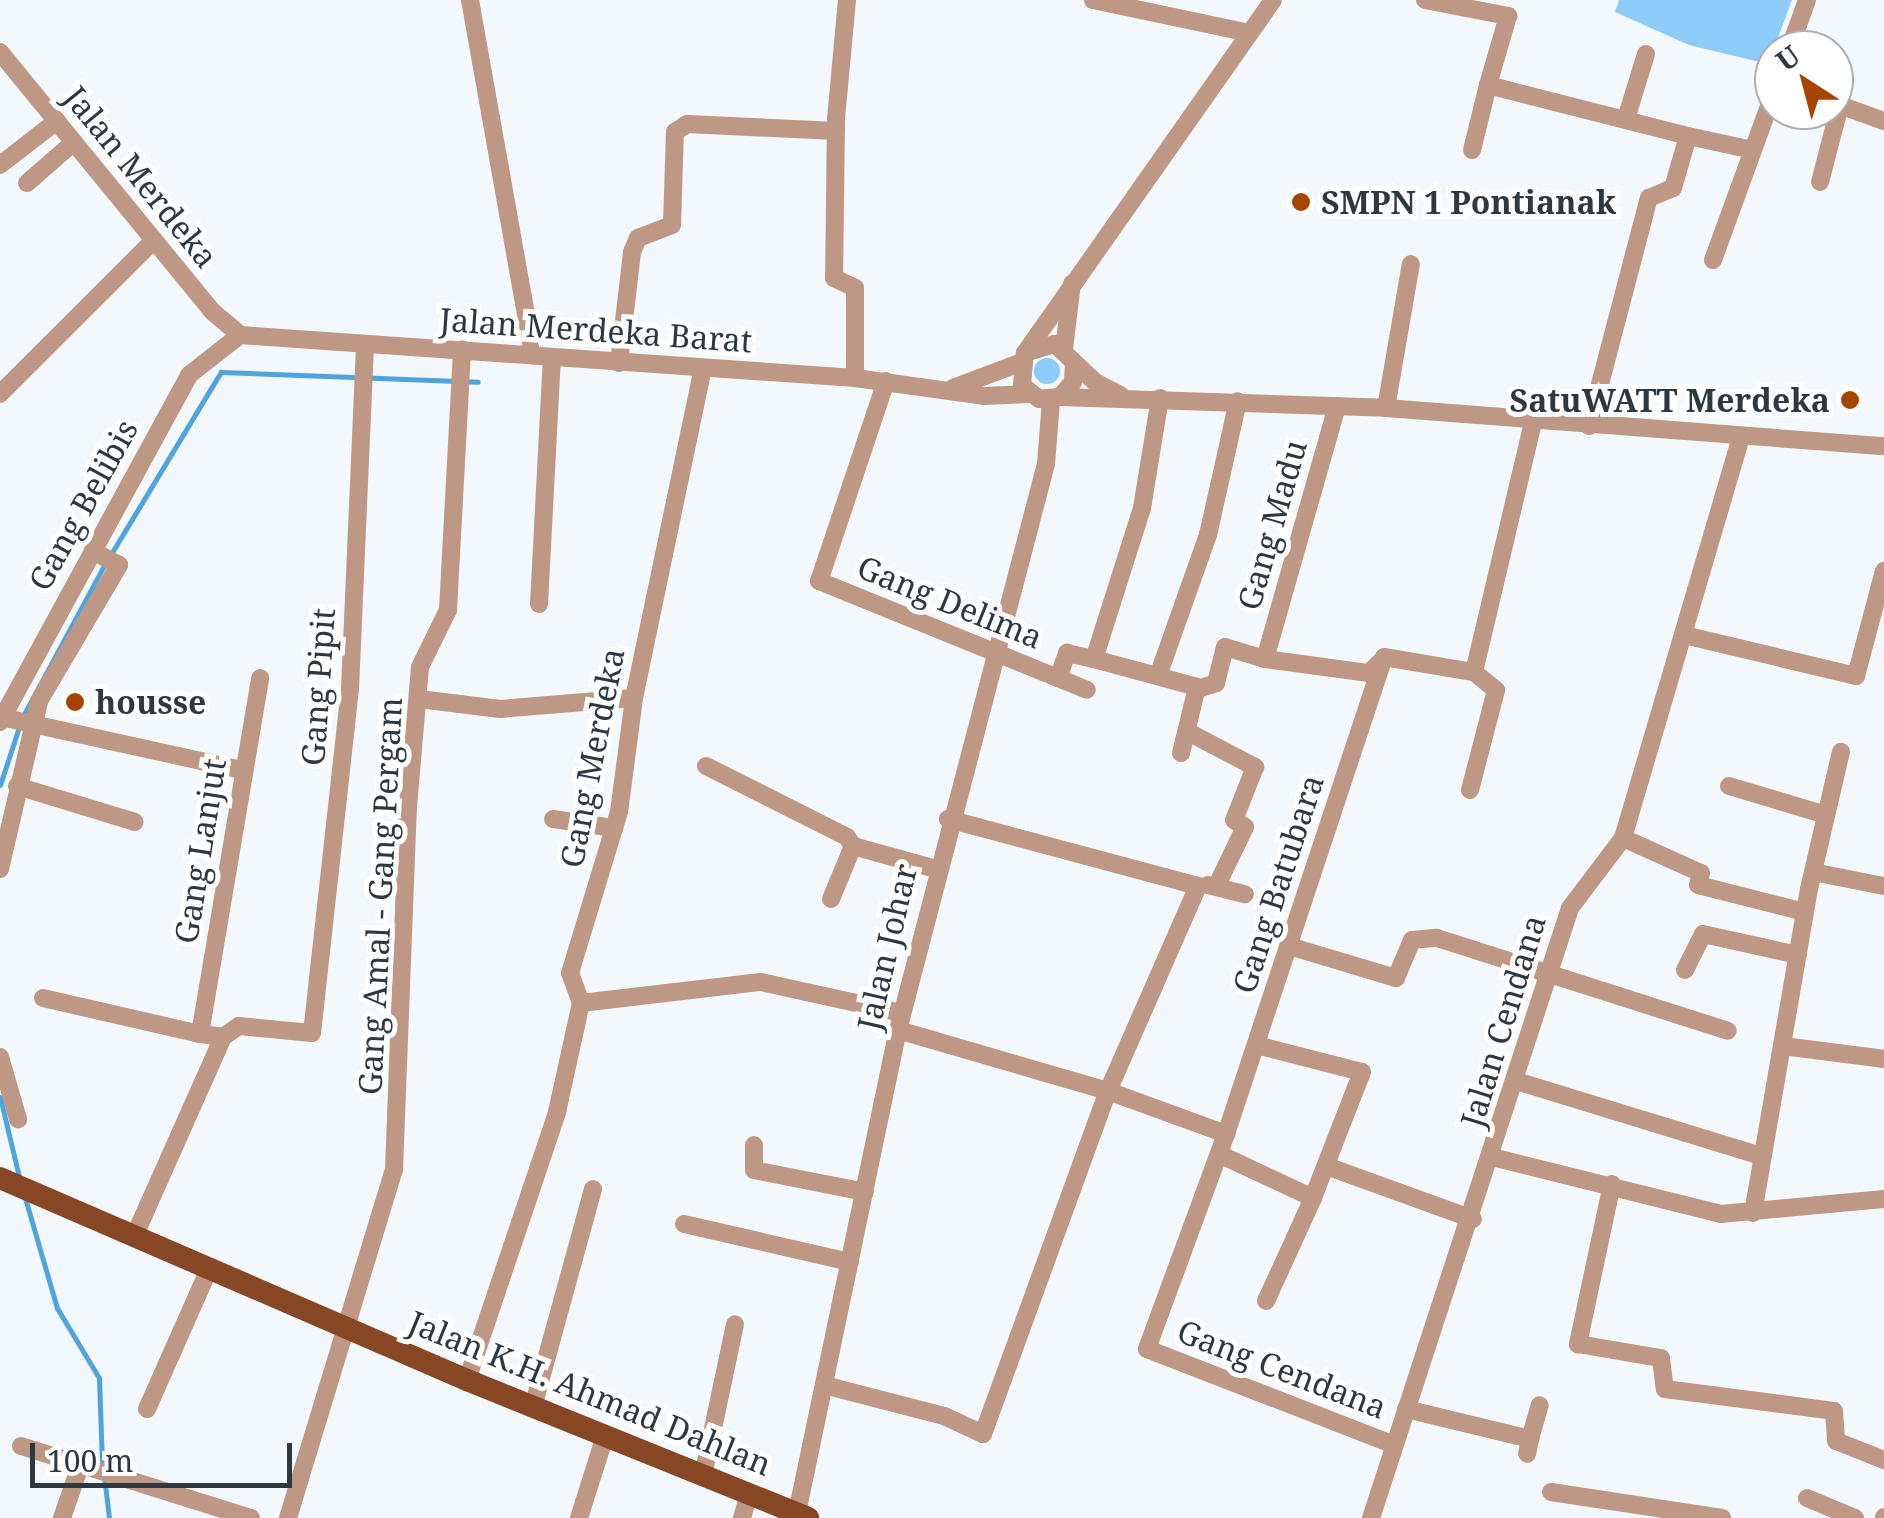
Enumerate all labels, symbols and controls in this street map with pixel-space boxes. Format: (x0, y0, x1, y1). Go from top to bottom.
north arrow (1754, 30, 1854, 130)
text: U (1768, 36, 1807, 79)
street label: Jalan Merdeka (56, 79, 226, 275)
place label: SMPN 1 Pontianak (1321, 183, 1616, 221)
marker: SMPN 1 Pontianak (1290, 191, 1312, 213)
street label: Jalan Merdeka Barat (439, 300, 753, 360)
place label: SatuWATT Merdeka (1510, 381, 1830, 419)
marker: SatuWATT Merdeka (1839, 389, 1861, 411)
street label: Gang Belibis (20, 413, 146, 597)
street label: Gang Madu (1229, 436, 1315, 614)
street label: Gang Delima (852, 548, 1048, 656)
street label: Gang Pipit (293, 607, 343, 767)
street label: Gang Merdeka (552, 645, 632, 871)
place label: housse (95, 683, 206, 721)
marker: housse (64, 691, 86, 713)
street label: Gang Amal - Gang Pergam (350, 696, 410, 1096)
street label: Gang Lanjut (166, 756, 234, 946)
street label: Gang Batubara (1225, 770, 1331, 998)
street label: Jalan Johar (849, 860, 925, 1034)
street label: Jalan Cendana (1452, 910, 1554, 1132)
street label: Jalan K.H. Ahmad Dahlan (403, 1303, 777, 1483)
street label: Gang Cendana (1172, 1312, 1392, 1426)
scale bar (35, 1423, 298, 1485)
text: 100 m (47, 1440, 133, 1481)

